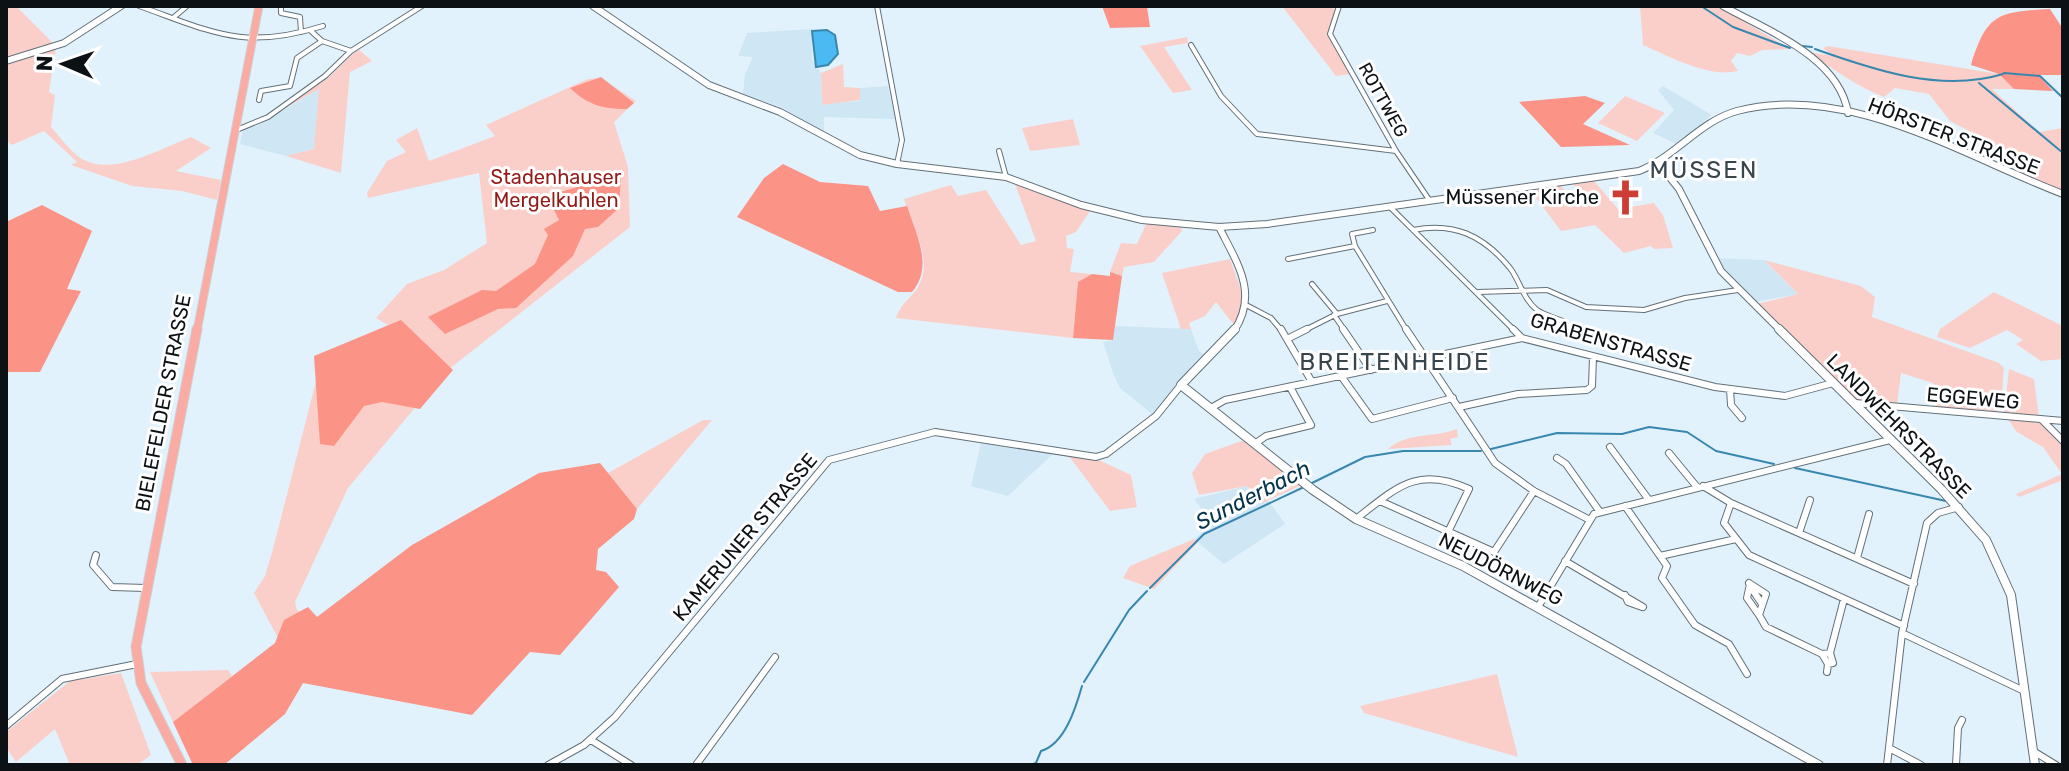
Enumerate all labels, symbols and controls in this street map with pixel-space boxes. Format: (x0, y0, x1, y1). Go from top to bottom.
north arrow (24, 24, 104, 104)
text: N (31, 55, 58, 72)
street label: ROTTWEG (1354, 59, 1412, 141)
street label: HÖRSTER STRASSE (1865, 92, 2043, 180)
district label: MÜSSEN (1650, 156, 1758, 184)
park label: Stadenhauser Mergelkuhlen (491, 165, 622, 212)
church icon: Müssener Kirche (1606, 178, 1644, 216)
place label: Müssener Kirche (1445, 185, 1599, 209)
street label: BIELEFELDER STRASSE (130, 293, 196, 513)
street label: GRABENSTRASSE (1528, 307, 1694, 377)
district label: BREITENHEIDE (1299, 348, 1491, 376)
street label: LANDWEHRSTRASSE (1822, 349, 1976, 503)
street label: EGGEWEG (1926, 382, 2020, 414)
street label: KAMERUNER STRASSE (668, 448, 822, 626)
water label: Sunderbach (1191, 454, 1315, 536)
street label: NEUDÖRNWEG (1435, 527, 1567, 611)

